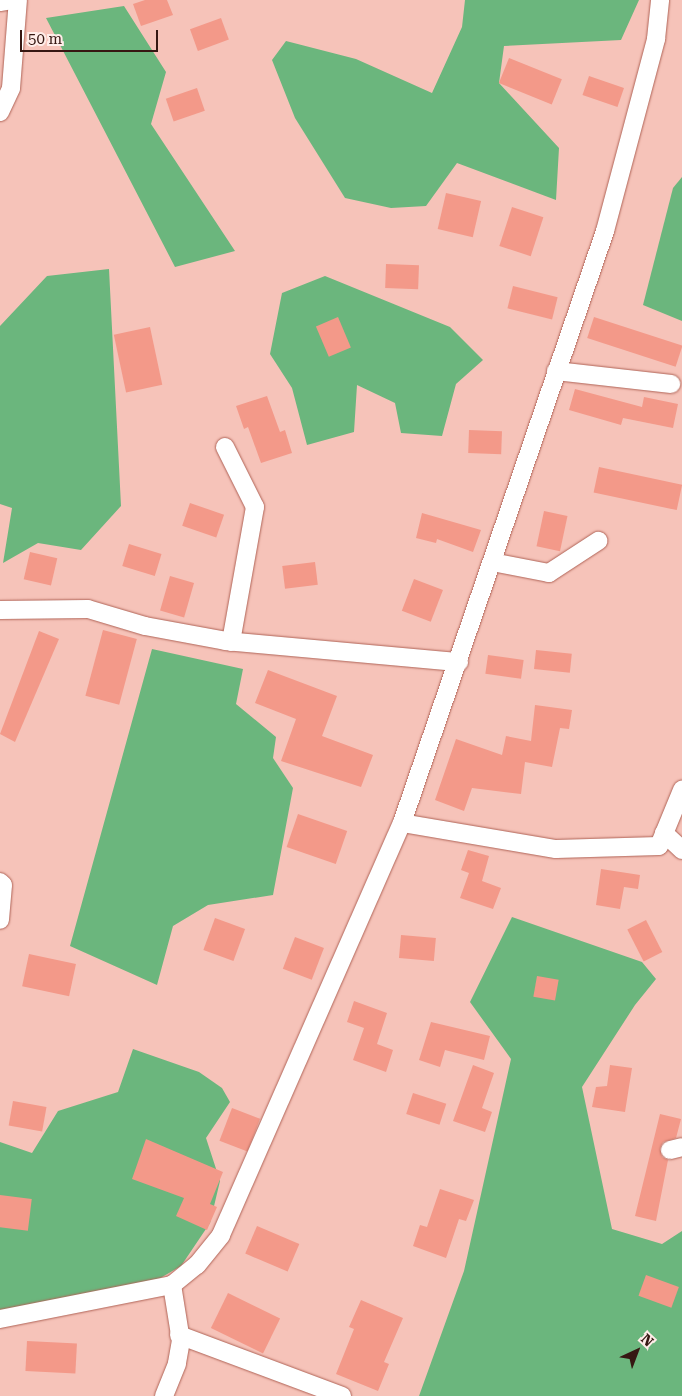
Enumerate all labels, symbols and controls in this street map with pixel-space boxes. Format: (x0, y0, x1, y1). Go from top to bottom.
scale bar (22, 20, 160, 52)
text: 50 m (28, 30, 62, 48)
north arrow (612, 1326, 662, 1376)
text: N (638, 1331, 657, 1350)

